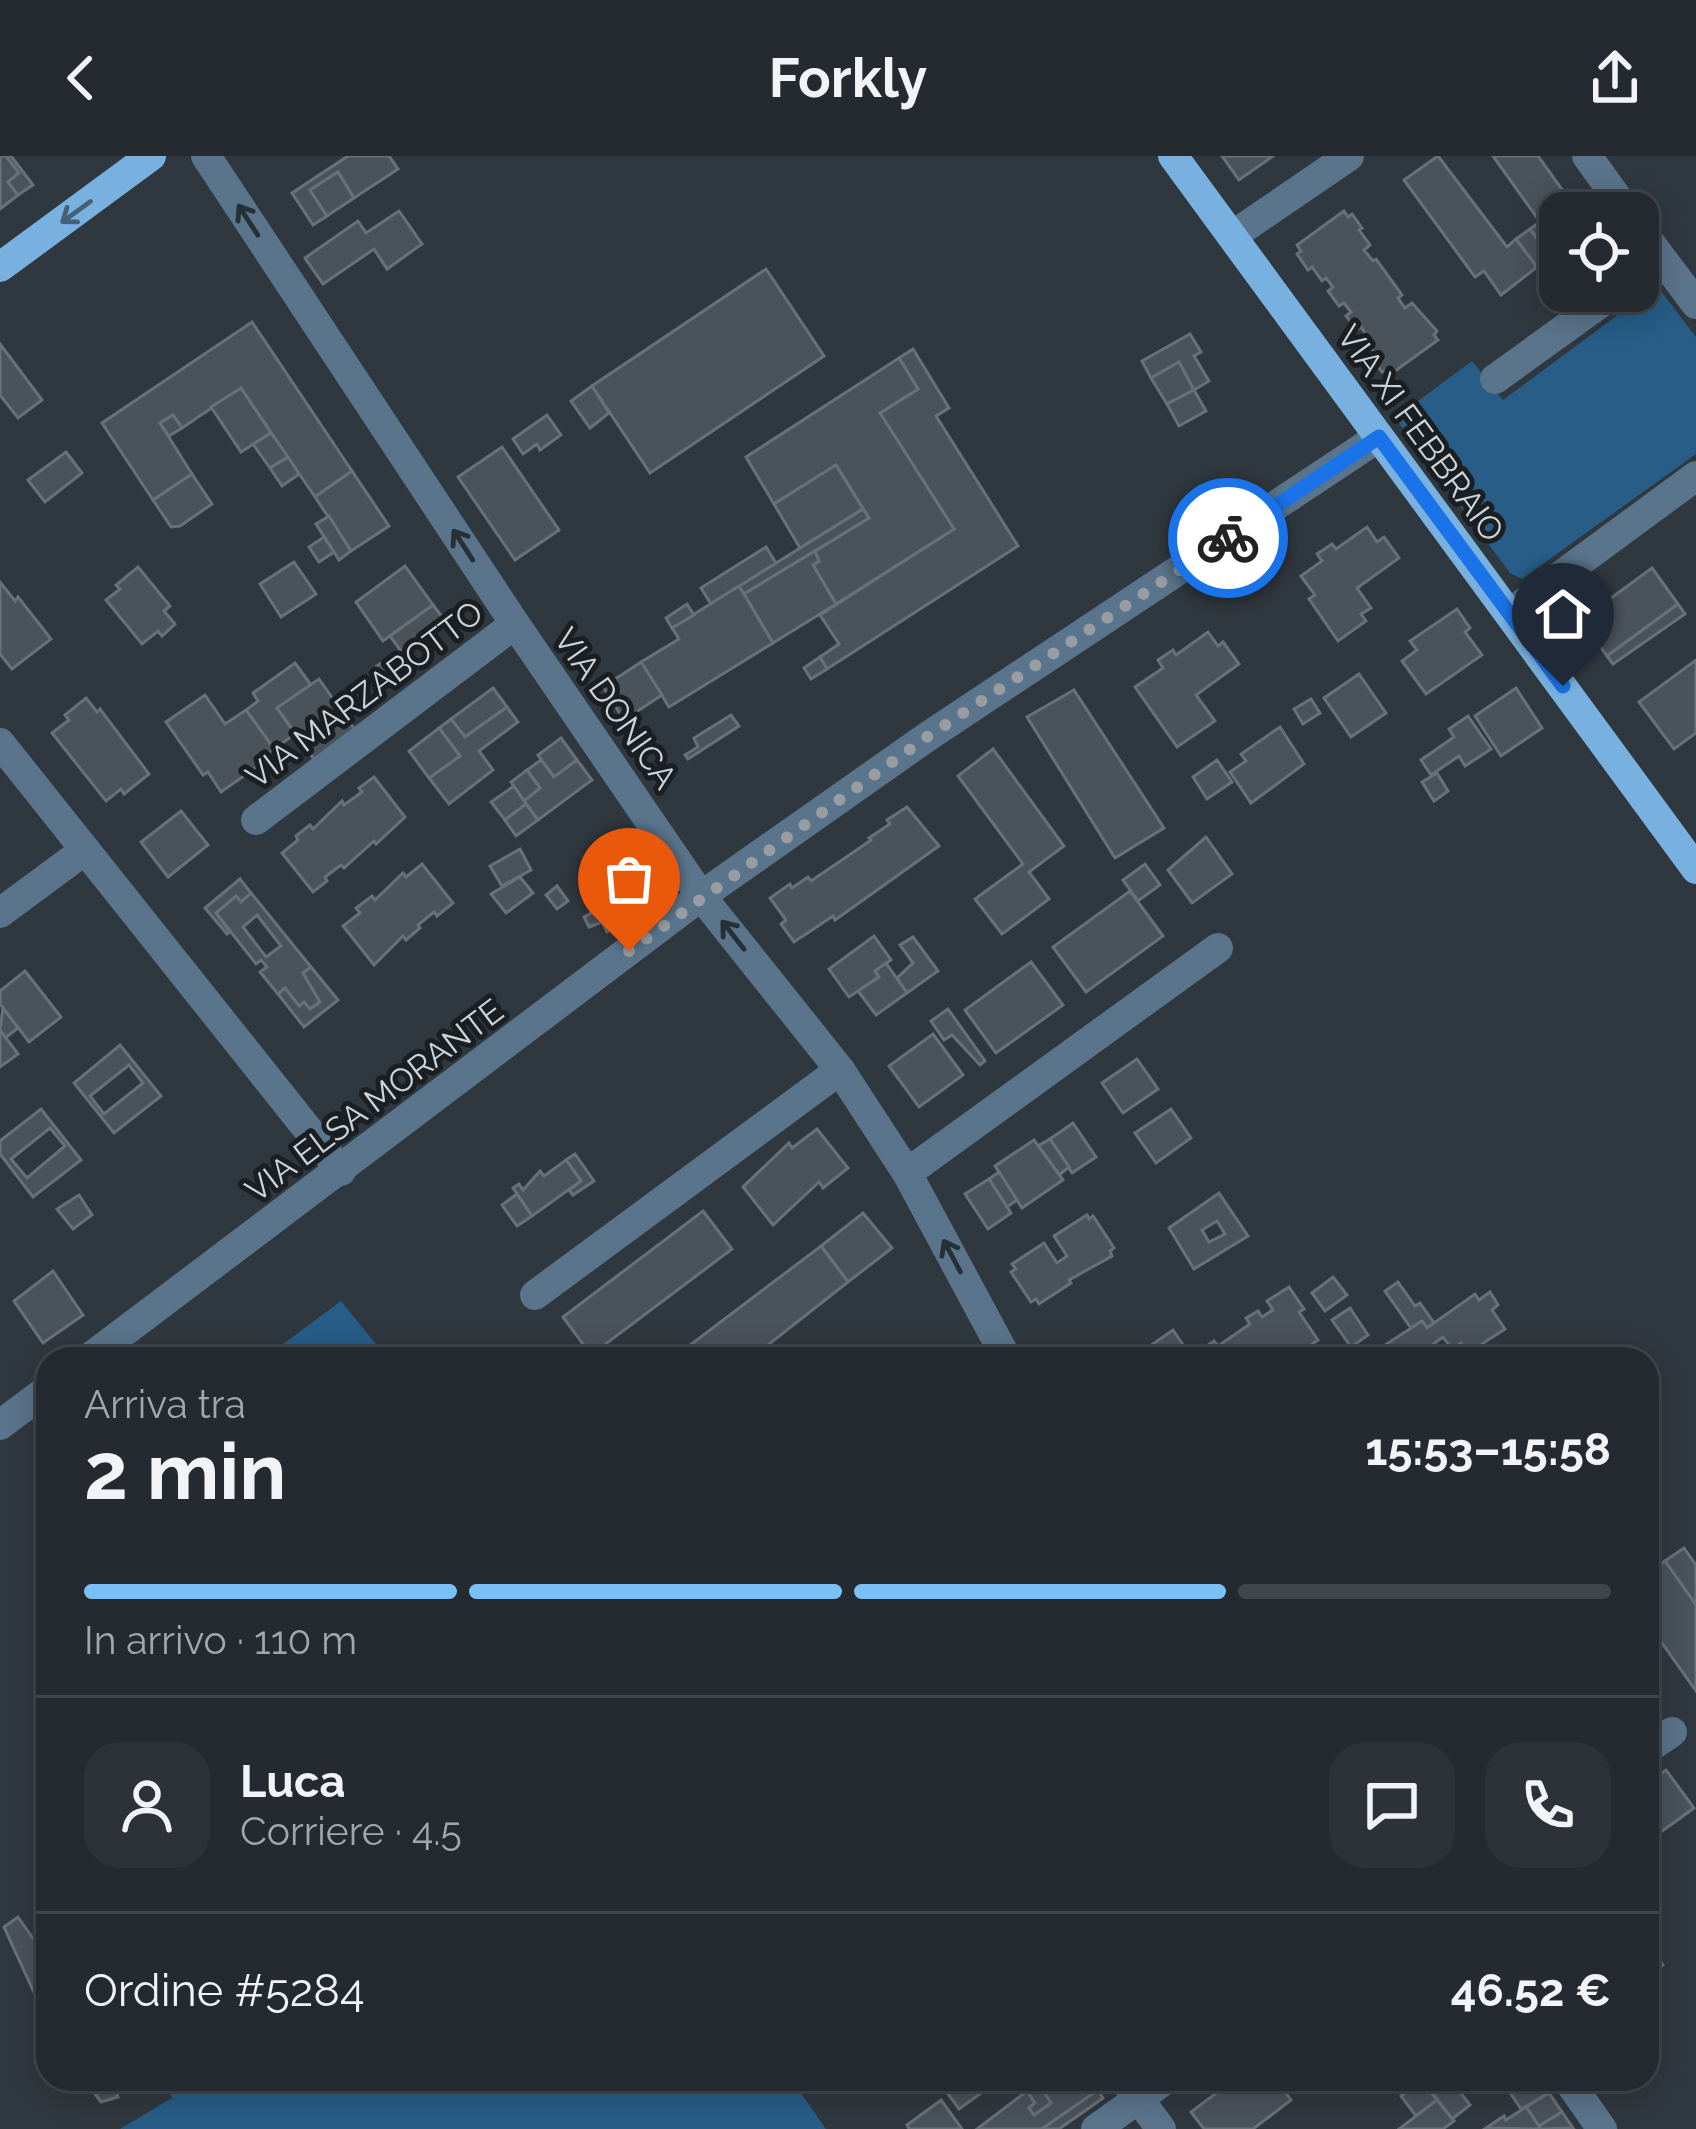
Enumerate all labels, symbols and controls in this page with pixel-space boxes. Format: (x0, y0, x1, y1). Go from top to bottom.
icon: back (48, 45, 114, 111)
icon: share (1582, 45, 1648, 111)
text: Forkly (769, 46, 927, 110)
map controls (1539, 192, 1659, 312)
button: locate (1539, 192, 1659, 312)
one-way arrow (60, 198, 93, 224)
one-way arrow (236, 203, 261, 237)
street label: VIA XI FEBBRAIO (1329, 318, 1512, 549)
courier (1168, 478, 1288, 598)
icon: bike (1195, 505, 1261, 571)
one-way arrow (450, 529, 475, 563)
pin (1512, 563, 1614, 686)
icon: home (1530, 581, 1596, 647)
street label: VIA MARZABOTTO (238, 593, 490, 796)
street label: VIA DONICA (546, 621, 685, 796)
pin (578, 828, 680, 951)
icon: bag (596, 846, 662, 912)
one-way arrow (720, 919, 747, 951)
street label: VIA ELSA MORANTE (238, 991, 511, 1210)
one-way arrow (940, 1240, 963, 1275)
text: Arriva tra (84, 1381, 246, 1427)
text: 15:53–15:58 (1365, 1423, 1611, 1476)
text: 2 min (84, 1426, 286, 1517)
text: In arrivo · 110 m (84, 1617, 357, 1663)
button: person (84, 1742, 210, 1868)
button: chat (1329, 1742, 1455, 1868)
button: phone (1485, 1742, 1611, 1868)
text: Luca (240, 1755, 345, 1808)
text: Corriere · 4.5 (240, 1808, 462, 1854)
text: Ordine #5284 (84, 1964, 365, 2017)
text: 46.52 € (1451, 1964, 1611, 2017)

